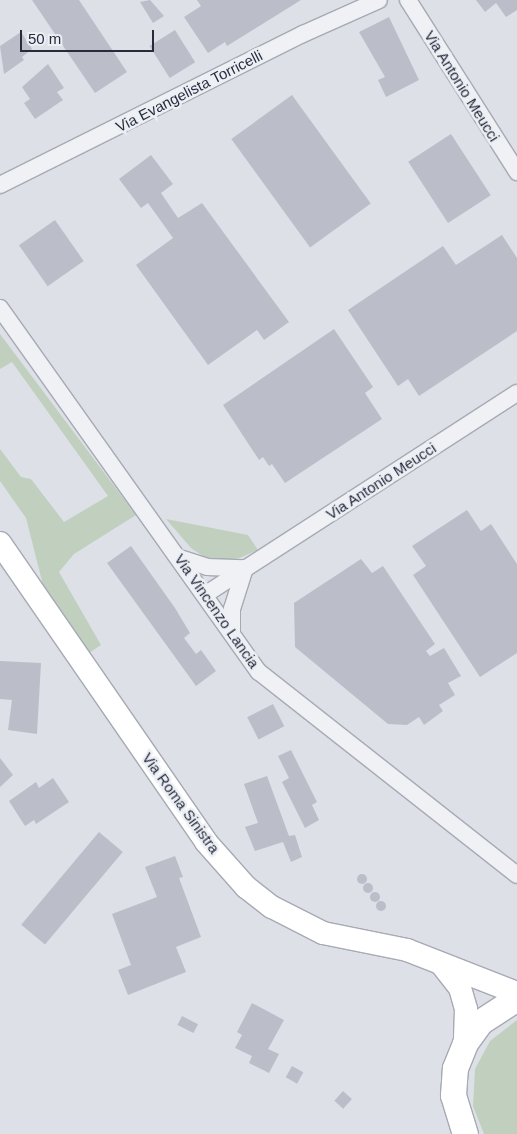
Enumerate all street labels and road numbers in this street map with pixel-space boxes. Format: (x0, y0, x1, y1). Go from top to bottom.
street label: Via Antonio Meucci (420, 27, 504, 145)
street label: Via Evangelista Torricelli (113, 46, 265, 136)
street label: Via Antonio Meucci (322, 439, 440, 523)
street label: Via Vincenzo Lancia (171, 550, 263, 672)
street label: Via Roma Sinistra (139, 749, 223, 857)

